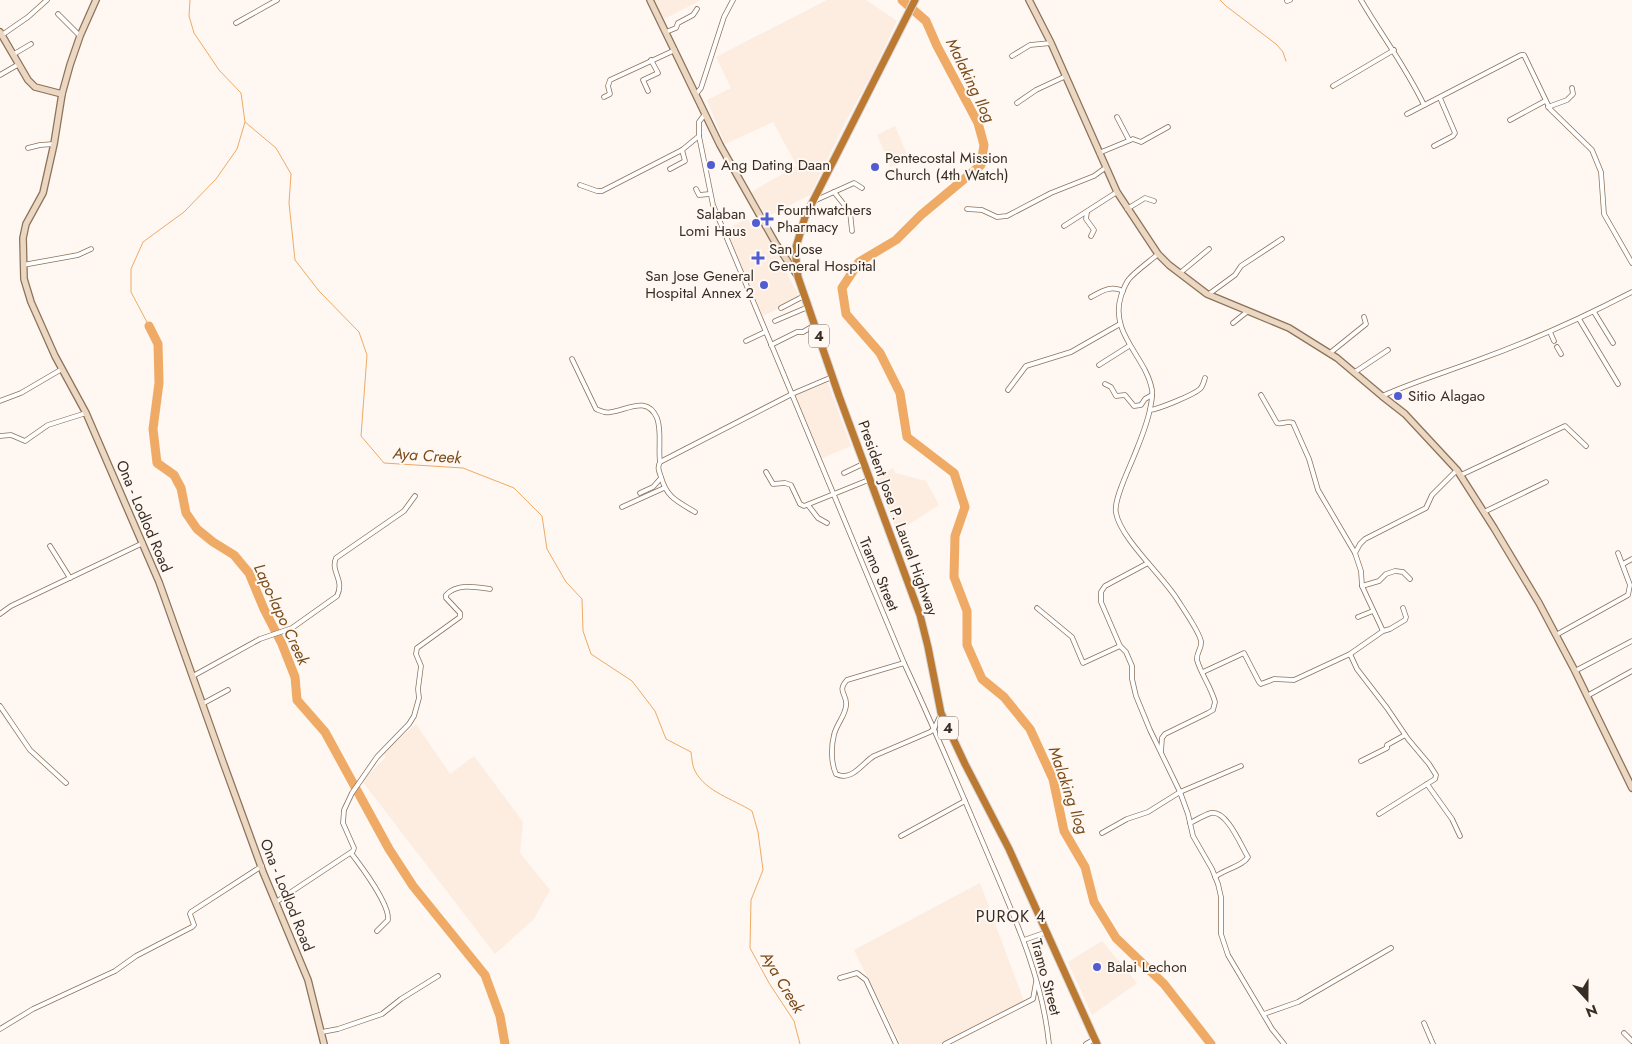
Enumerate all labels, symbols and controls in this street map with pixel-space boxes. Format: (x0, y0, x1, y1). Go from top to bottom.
water label: Malaking Ilog (940, 34, 1001, 126)
place label: Pentecostal Mission Church (4th Watch) (885, 147, 1009, 186)
place label: Ang Dating Daan (721, 154, 830, 176)
marker: Ang Dating Daan (705, 159, 717, 171)
marker: Pentecostal Mission Church (4th Watch) (869, 161, 881, 173)
place label: Fourthwatchers Pharmacy (777, 199, 872, 238)
place label: Salaban Lomi Haus (679, 203, 746, 242)
marker: Fourthwatchers Pharmacy (761, 213, 773, 225)
marker: Salaban Lomi Haus (750, 217, 762, 229)
place label: San Jose General Hospital (769, 238, 876, 277)
marker: San Jose General Hospital (751, 251, 765, 265)
place label: San Jose General Hospital Annex 2 (645, 265, 754, 304)
marker: San Jose General Hospital Annex 2 (758, 279, 770, 291)
road number: 4 (809, 324, 829, 348)
place label: Sitio Alagao (1408, 385, 1485, 407)
marker: Sitio Alagao (1392, 390, 1404, 402)
street label: President Jose P. Laurel Highway (852, 417, 944, 619)
water label: Aya Creek (391, 442, 463, 469)
street label: Ona - Lodlod Road (111, 457, 177, 575)
street label: Tramo Street (854, 534, 905, 615)
water label: Lapo-lapo Creek (248, 560, 316, 670)
road number: 4 (938, 716, 958, 740)
water label: Malaking Ilog (1043, 743, 1094, 837)
street label: Ona - Lodlod Road (254, 835, 320, 955)
district label: PUROK 4 (976, 905, 1046, 928)
street label: Tramo Street (1025, 936, 1067, 1018)
water label: Aya Creek (755, 946, 811, 1019)
place label: Balai Lechon (1107, 956, 1187, 978)
marker: Balai Lechon (1091, 961, 1103, 973)
north arrow (1562, 974, 1612, 1024)
text: N (1583, 1000, 1600, 1022)

